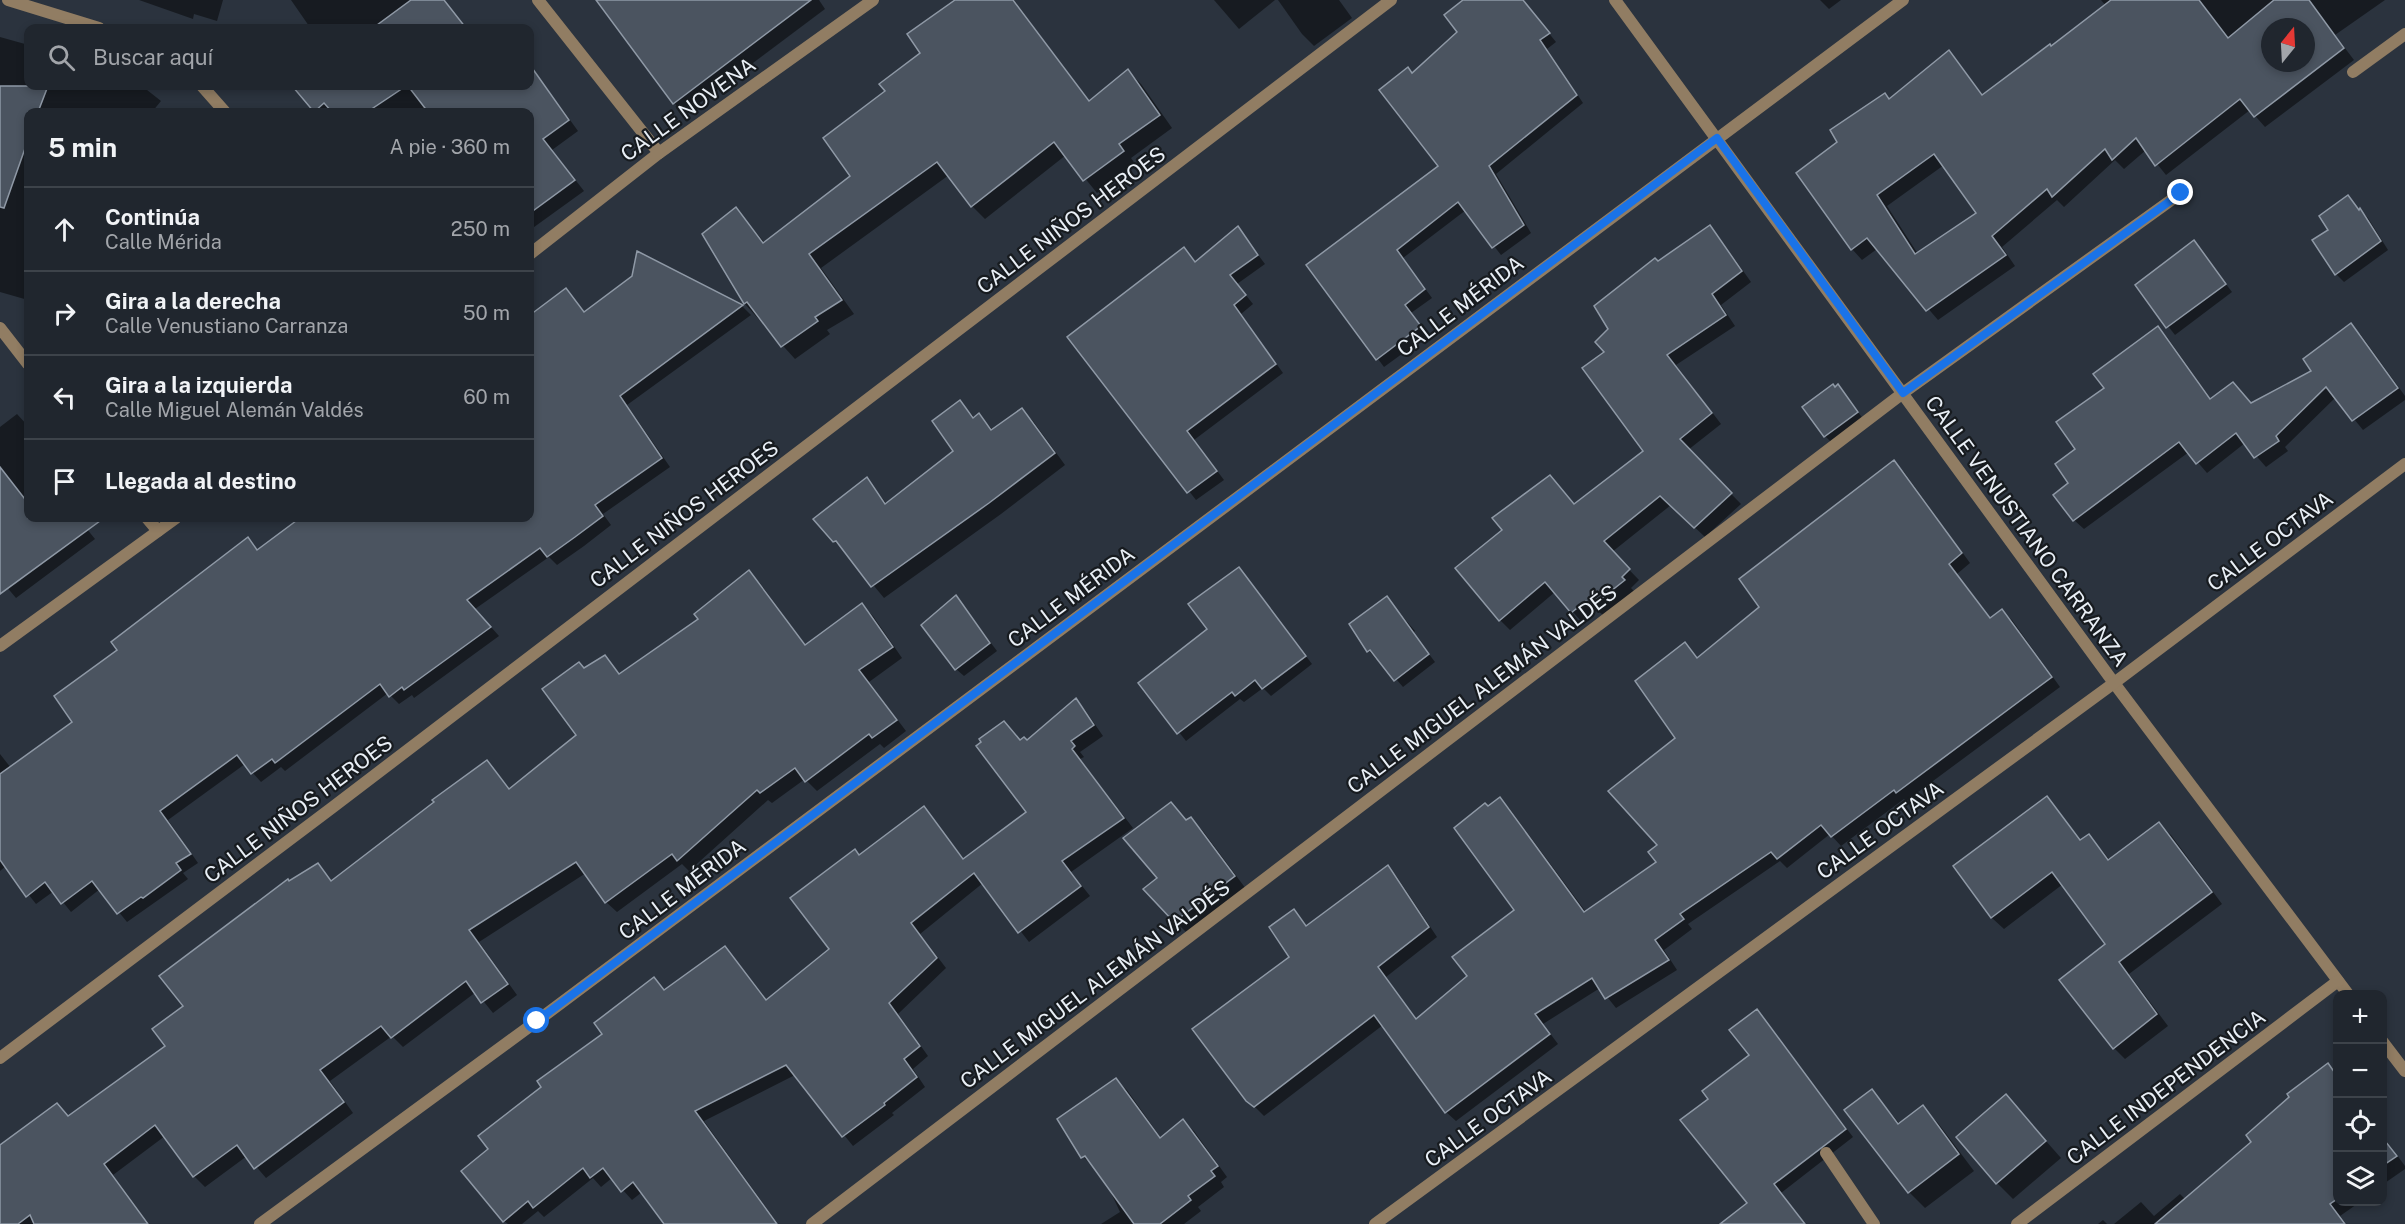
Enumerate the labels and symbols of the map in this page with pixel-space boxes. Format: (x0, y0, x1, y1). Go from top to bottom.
north arrow (2261, 18, 2315, 72)
street label: CALLE NOVENA (616, 52, 760, 166)
street label: CALLE NIÑOS HEROES (972, 141, 1170, 299)
route end (2167, 179, 2193, 205)
street label: CALLE MÉRIDA (1392, 250, 1528, 362)
street label: CALLE VENUSTIANO CARRANZA (1920, 391, 2134, 671)
street label: CALLE NIÑOS HEROES (585, 435, 783, 593)
street label: CALLE OCTAVA (2202, 486, 2338, 596)
street label: CALLE MÉRIDA (1003, 541, 1139, 653)
street label: CALLE MIGUEL ALEMÁN VALDÉS (1342, 579, 1622, 799)
street label: CALLE NIÑOS HEROES (199, 730, 397, 888)
street label: CALLE OCTAVA (1812, 776, 1948, 884)
street label: CALLE MÉRIDA (614, 833, 750, 945)
street label: CALLE MIGUEL ALEMÁN VALDÉS (955, 874, 1235, 1094)
street label: CALLE INDEPENDENCIA (2062, 1004, 2270, 1170)
route start (523, 1007, 549, 1033)
street label: CALLE OCTAVA (1420, 1064, 1556, 1172)

